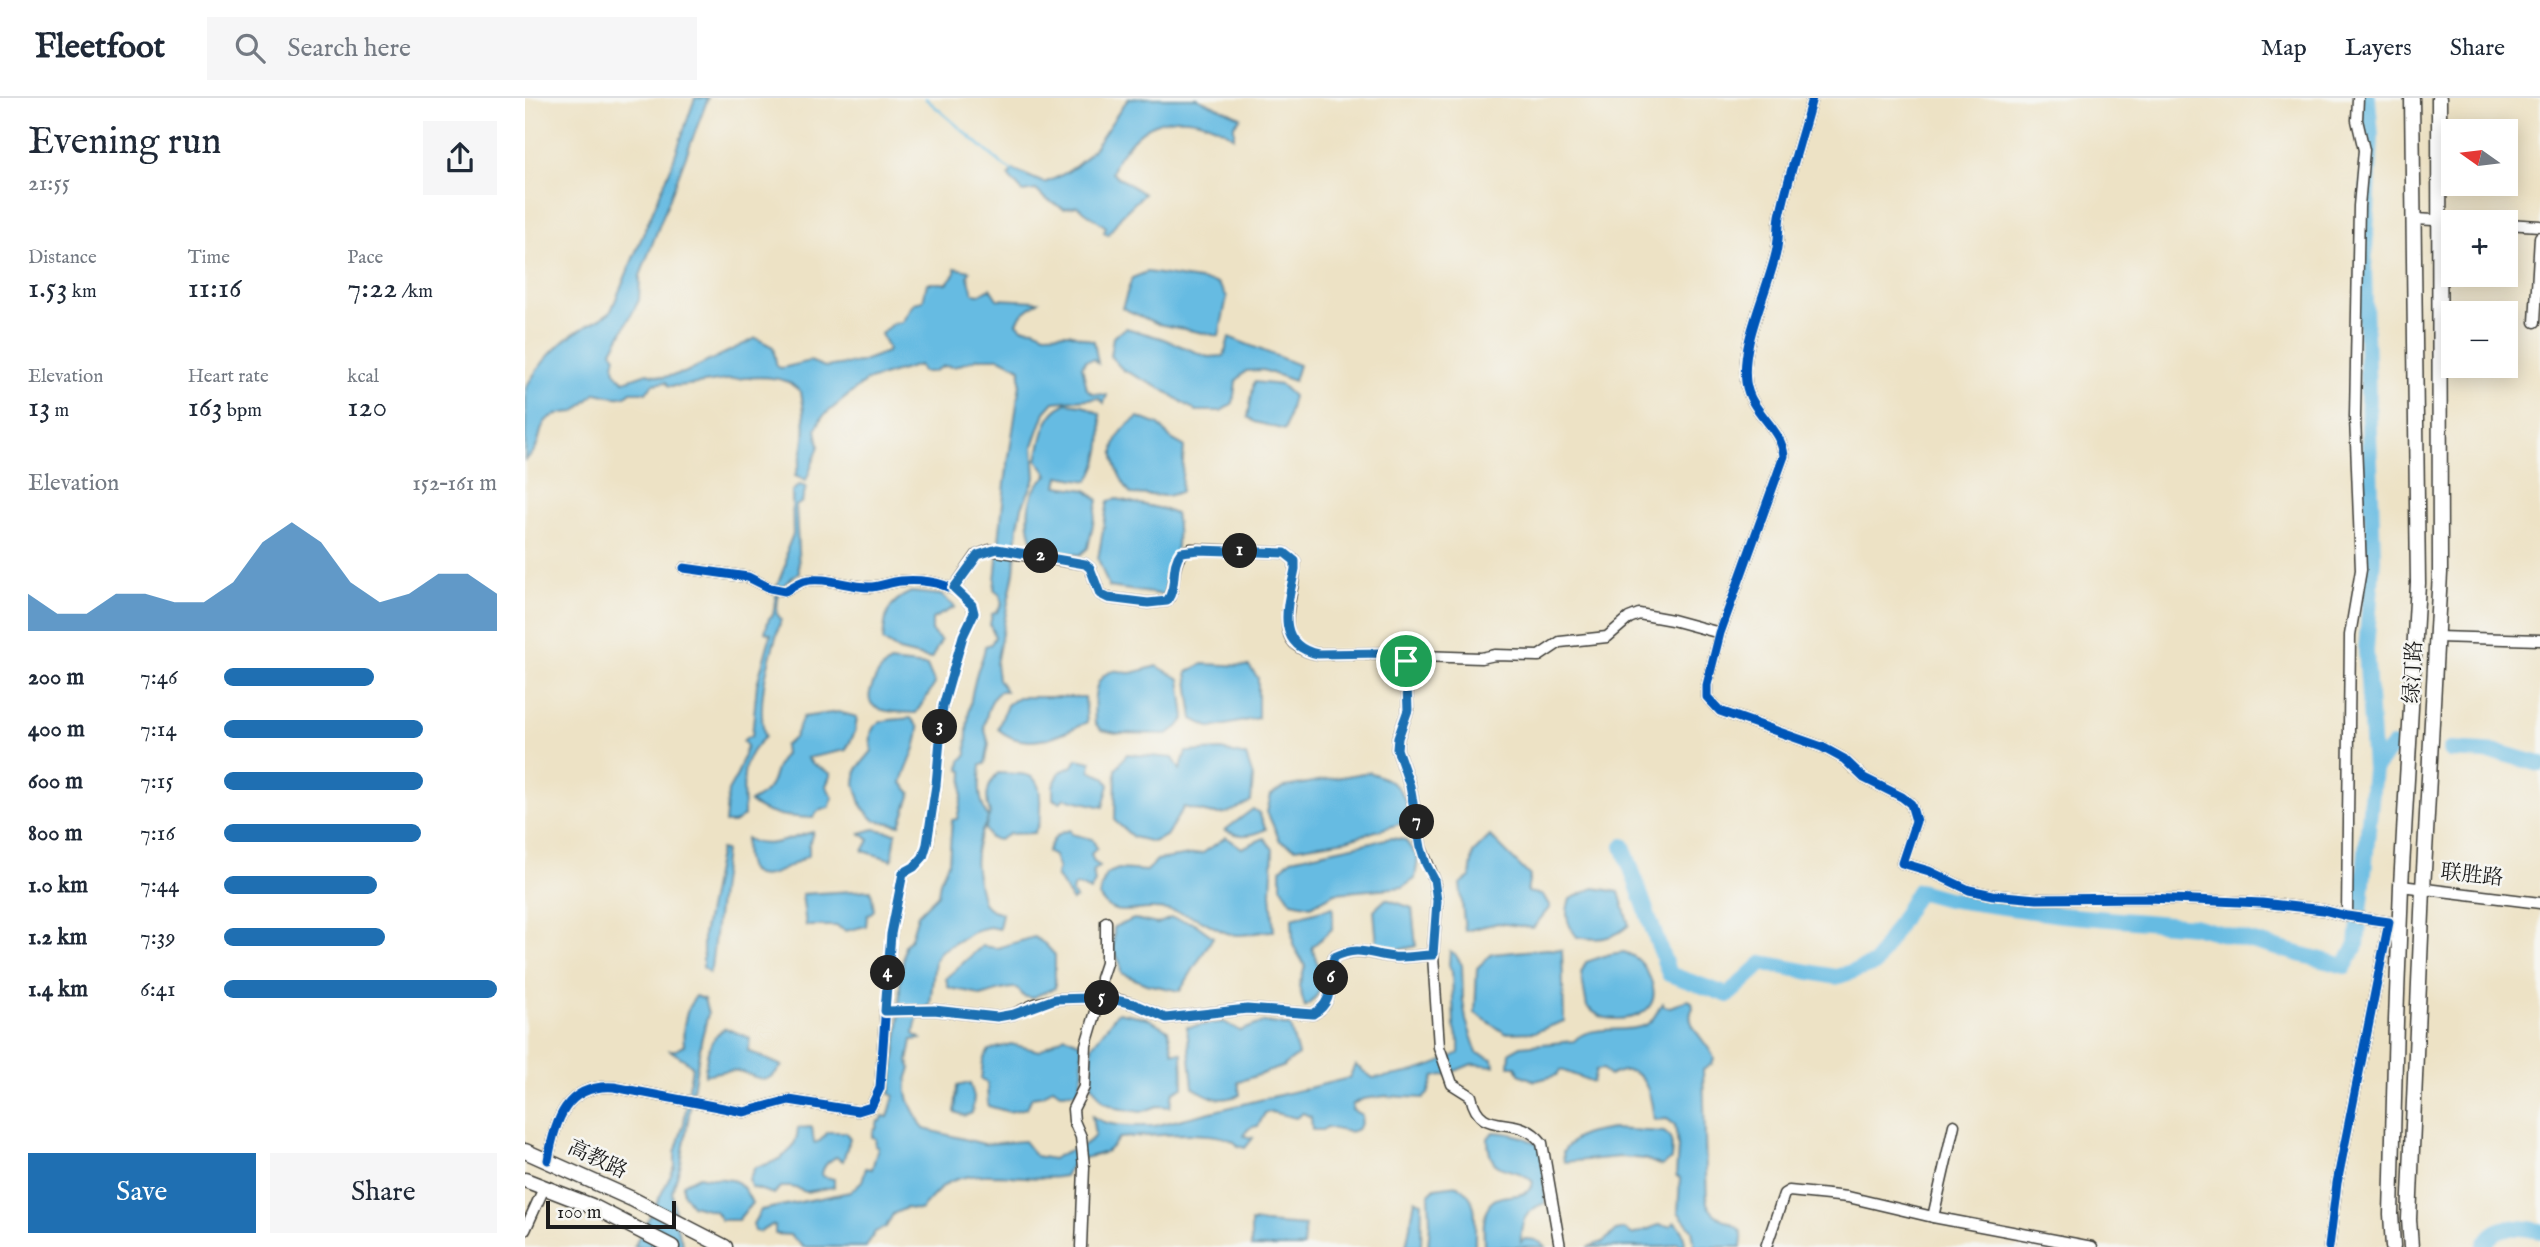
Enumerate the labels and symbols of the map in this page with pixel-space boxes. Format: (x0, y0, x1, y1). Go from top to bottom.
north arrow (2441, 119, 2518, 196)
pin: 1 (1223, 533, 1257, 568)
pin: 2 (1023, 538, 1059, 574)
pin (1376, 631, 1436, 691)
street label: 绿汀路 (2399, 640, 2429, 704)
pin: 3 (923, 710, 957, 744)
pin: 7 (1399, 804, 1435, 840)
street label: 联胜路 (2439, 859, 2505, 893)
pin: 4 (871, 956, 905, 990)
pin: 6 (1313, 960, 1349, 996)
pin: 5 (1085, 981, 1119, 1016)
street label: 高教路 (563, 1134, 631, 1186)
scale bar (546, 1198, 675, 1230)

